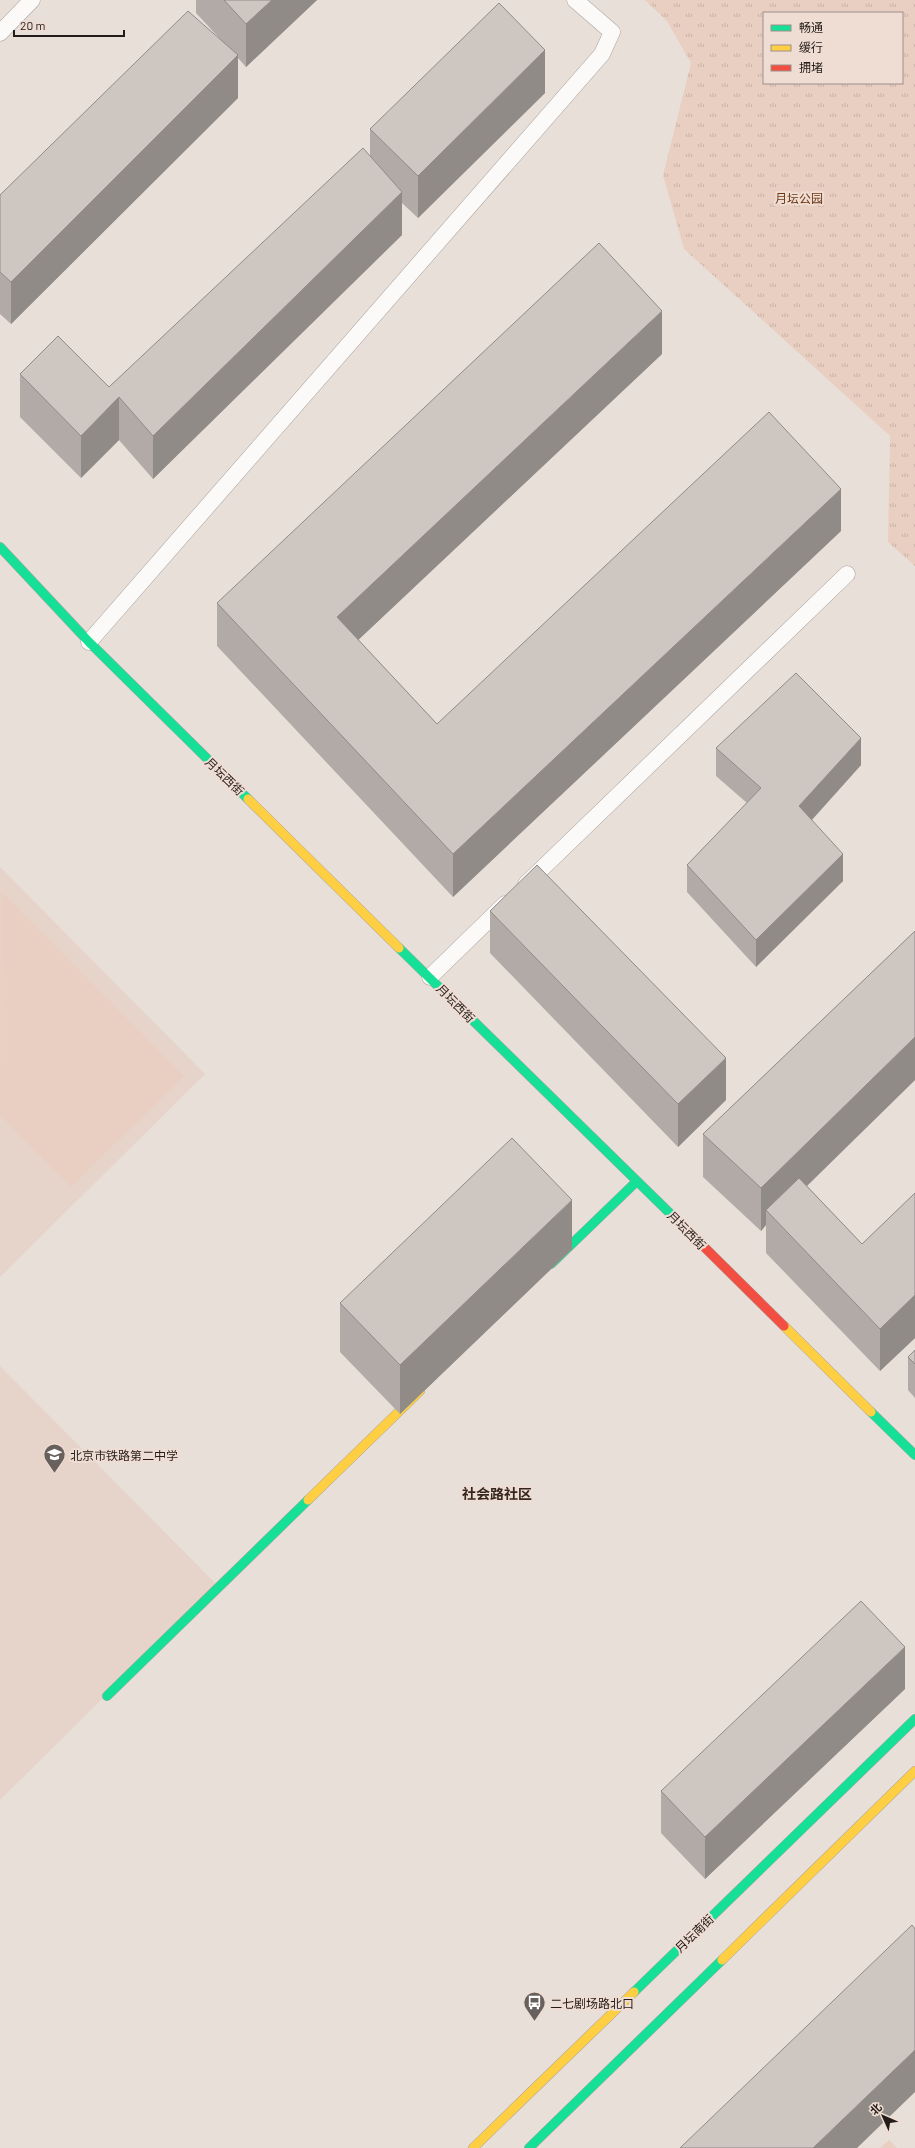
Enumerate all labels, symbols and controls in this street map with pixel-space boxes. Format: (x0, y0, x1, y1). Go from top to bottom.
scale bar (14, 12, 124, 38)
legend (763, 12, 903, 84)
text: 20 m (20, 18, 46, 32)
text: 畅通 (799, 20, 823, 34)
text: 缓行 (799, 40, 823, 54)
text: 拥堵 (799, 60, 823, 74)
park label: 月坛公园 (775, 191, 823, 205)
street label: 月坛西街 (203, 754, 247, 798)
street label: 月坛西街 (434, 981, 478, 1025)
street label: 月坛西街 (665, 1208, 709, 1252)
school or university icon: 北京市铁路第二中学 (41, 1442, 67, 1475)
place label: 北京市铁路第二中学 (70, 1448, 178, 1462)
district label: 社会路社区 (462, 1485, 532, 1502)
street label: 月坛南街 (672, 1911, 716, 1955)
bus stop icon: 二七剧场路北口 (522, 1990, 548, 2023)
place label: 二七剧场路北口 (550, 1996, 634, 2010)
north arrow (863, 2096, 903, 2136)
text: 北 (867, 2100, 884, 2117)

